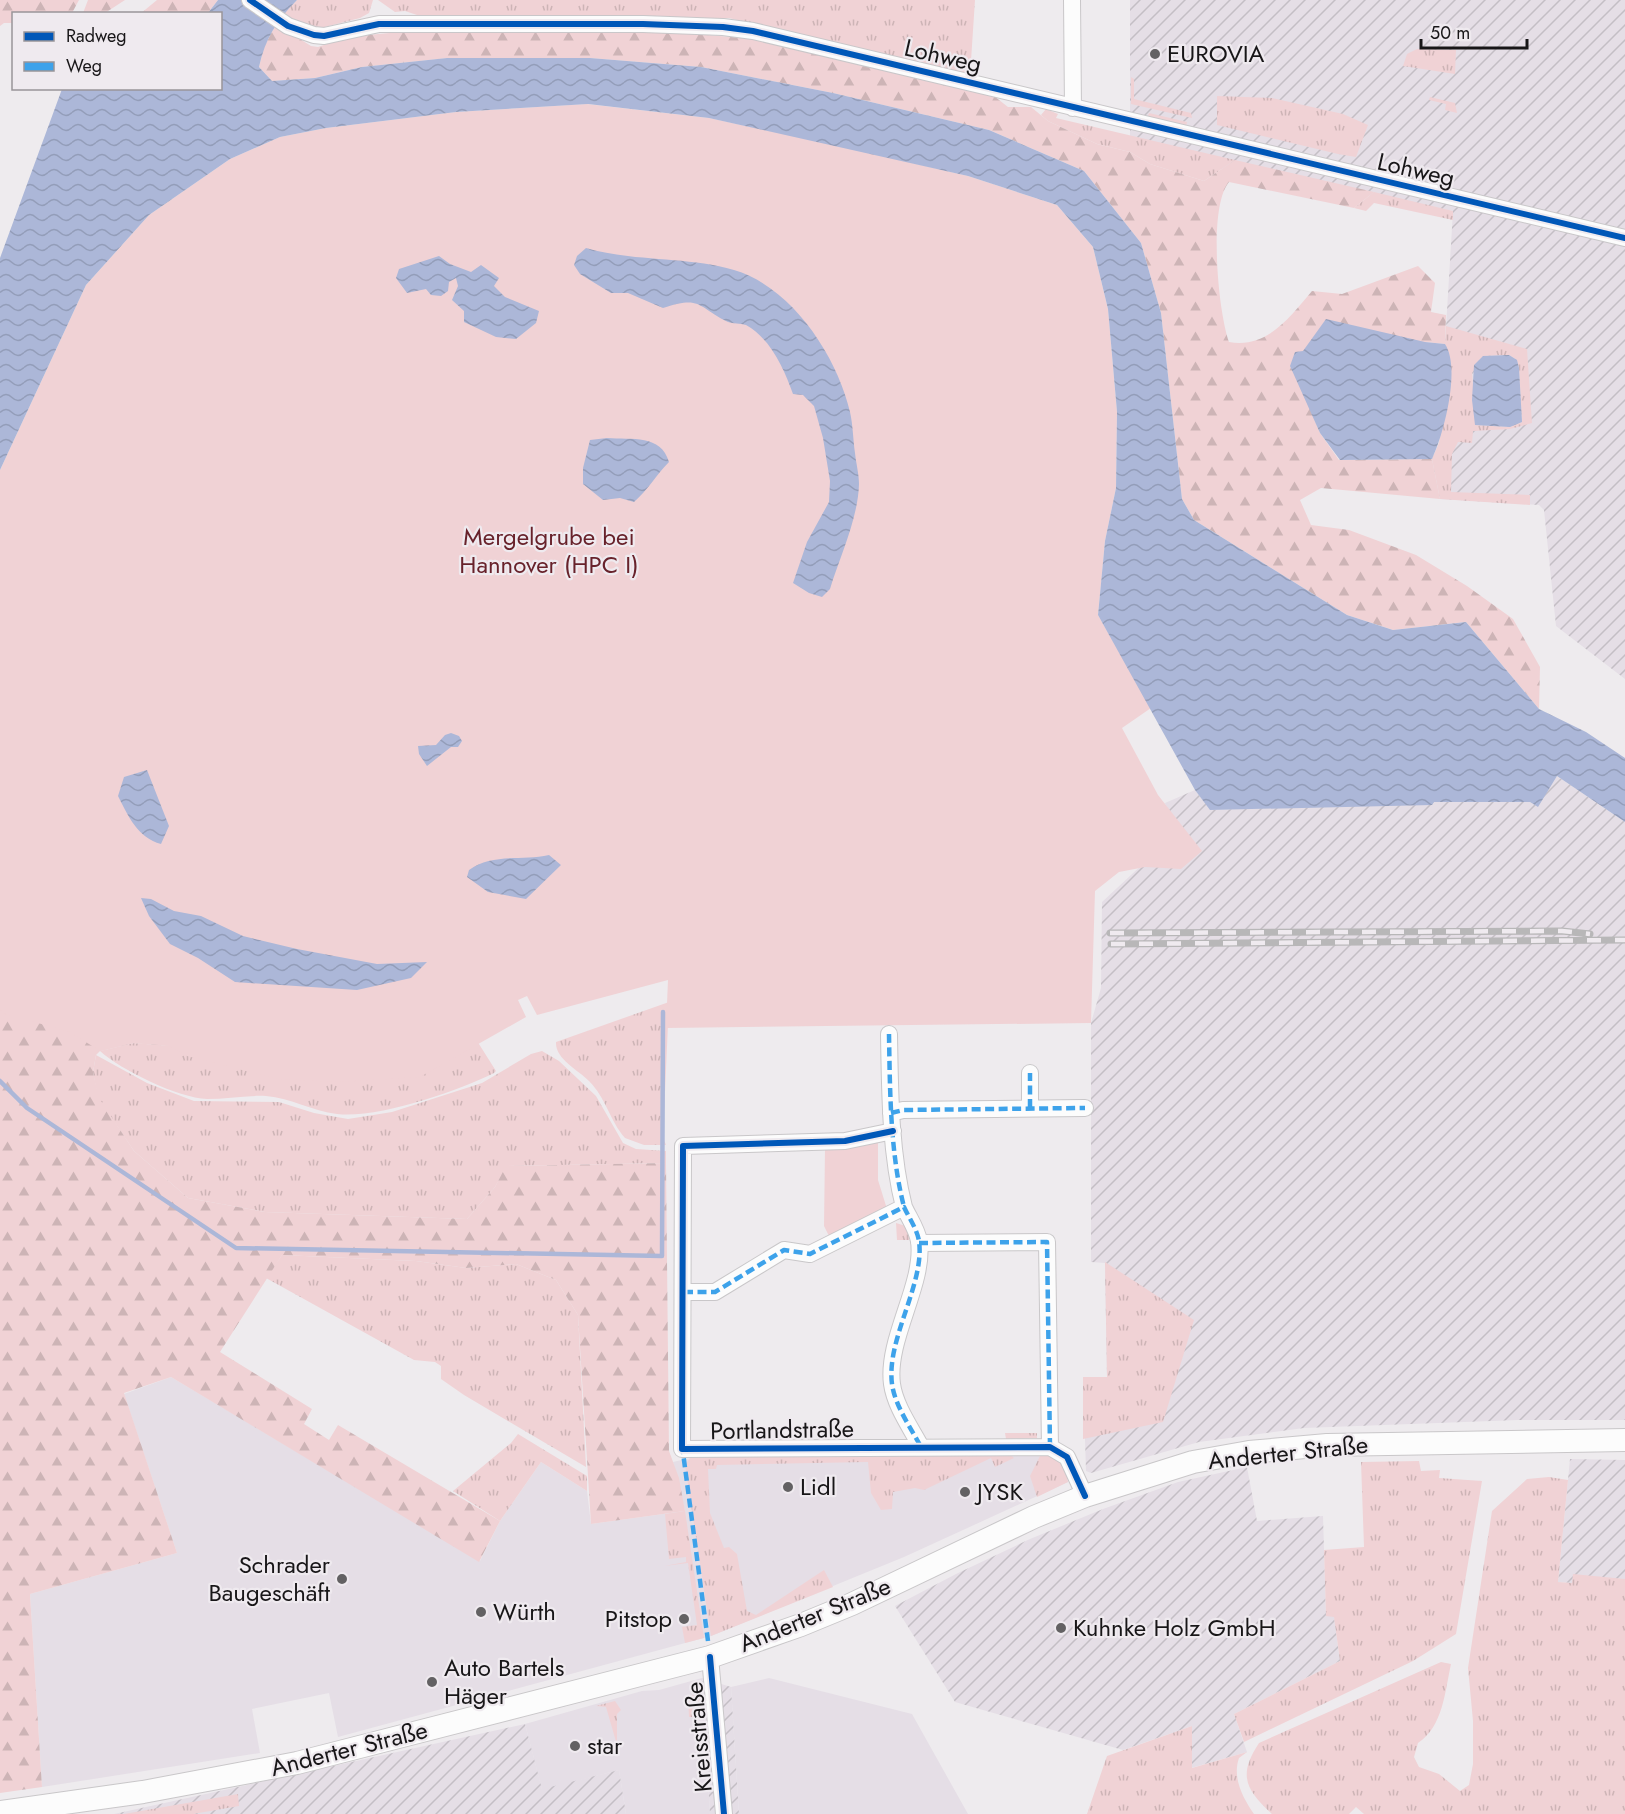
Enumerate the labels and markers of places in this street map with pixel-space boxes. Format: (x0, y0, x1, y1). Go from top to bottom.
place label: EUROVIA (1167, 36, 1265, 71)
marker: EUROVIA (1148, 47, 1162, 61)
place label: Lidl (800, 1469, 836, 1504)
place label: JYSK (974, 1474, 1023, 1509)
marker: Lidl (781, 1480, 795, 1494)
marker: JYSK (958, 1485, 972, 1499)
place label: Schrader Baugeschäft (208, 1547, 331, 1610)
marker: Schrader Baugeschäft (335, 1572, 349, 1586)
place label: Würth (493, 1594, 556, 1629)
place label: Pitstop (605, 1601, 672, 1636)
marker: Würth (474, 1605, 488, 1619)
place label: Kuhnke Holz GmbH (1073, 1610, 1276, 1645)
marker: Pitstop (677, 1612, 691, 1626)
marker: Kuhnke Holz GmbH (1054, 1621, 1068, 1635)
place label: Auto Bartels Häger (444, 1650, 565, 1713)
marker: Auto Bartels Häger (425, 1675, 439, 1689)
place label: star (587, 1728, 623, 1763)
marker: star (568, 1739, 582, 1753)

